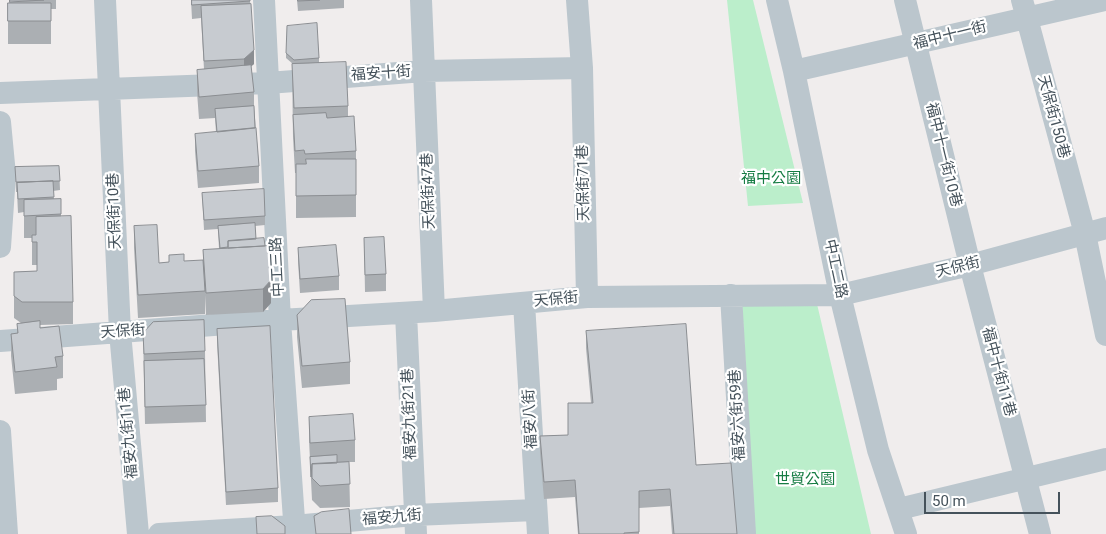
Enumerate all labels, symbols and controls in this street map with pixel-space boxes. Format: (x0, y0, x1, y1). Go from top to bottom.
street label: 福中十一街 (911, 18, 989, 54)
street label: 福安十街 (350, 63, 412, 85)
street label: 天保街150巷 (1033, 73, 1073, 161)
street label: 福中十一街10巷 (921, 101, 965, 209)
street label: 天保街71巷 (574, 144, 594, 222)
street label: 天保街47巷 (419, 152, 439, 230)
park label: 福中公園 (741, 170, 801, 188)
street label: 天保街10巷 (105, 172, 125, 250)
street label: 中工三路 (267, 237, 289, 297)
street label: 中工二路 (820, 238, 850, 300)
street label: 天保街 (934, 254, 982, 282)
street label: 天保街 (533, 289, 579, 311)
street label: 天保街 (100, 321, 146, 343)
street label: 福中十街11巷 (977, 325, 1019, 419)
street label: 福安九街21巷 (399, 368, 421, 460)
street label: 福安六街59巷 (727, 369, 749, 461)
street label: 福安九街11巷 (116, 386, 142, 480)
street label: 福安八街 (520, 389, 542, 449)
park label: 世貿公園 (775, 471, 835, 489)
scale bar (926, 482, 1062, 514)
text: 50 m (932, 492, 966, 510)
street label: 福安九街 (361, 506, 423, 530)

